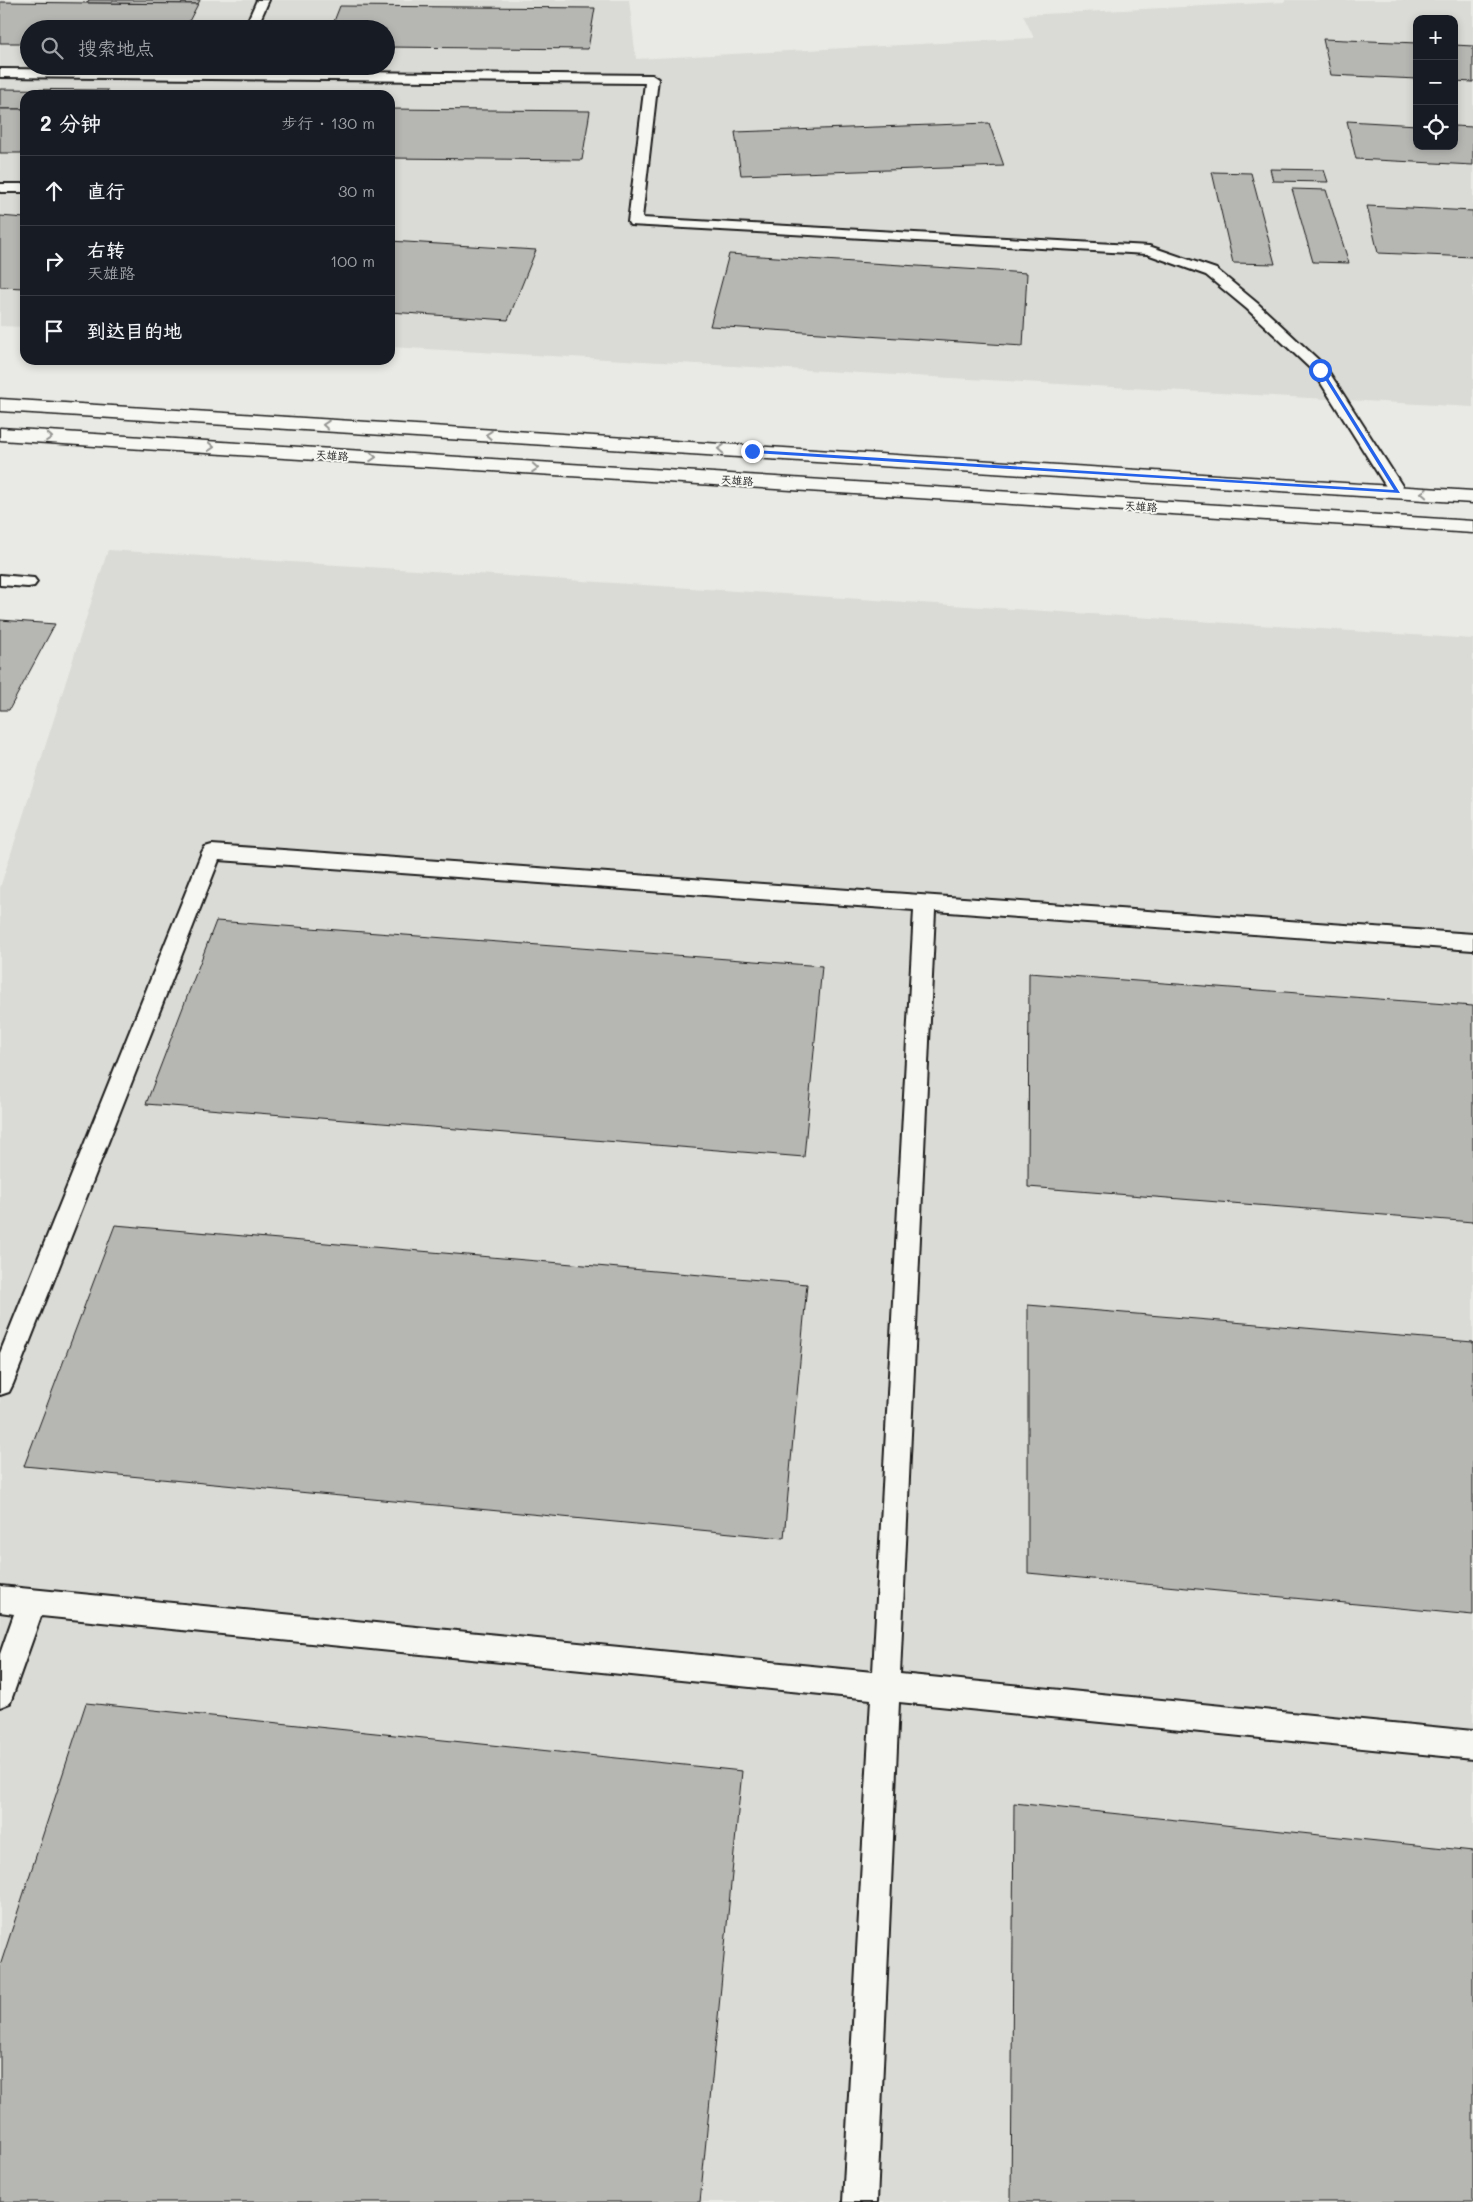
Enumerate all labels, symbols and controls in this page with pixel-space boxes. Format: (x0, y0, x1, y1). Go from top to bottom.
map controls (1413, 15, 1458, 150)
button: + (1413, 15, 1458, 60)
search box (20, 20, 395, 75)
icon: search (38, 34, 66, 62)
text: 搜索地点 (78, 35, 154, 60)
button: − (1413, 60, 1458, 105)
button: locate (1413, 105, 1458, 150)
text: 2 分钟 (40, 109, 101, 136)
text: 步行 · 130 m (282, 112, 375, 133)
icon: ahead (40, 177, 68, 205)
text: 直行 (87, 178, 125, 203)
text: 30 m (338, 180, 375, 201)
text: 右转 (87, 237, 125, 262)
icon: right (40, 247, 68, 275)
text: 100 m (330, 250, 375, 271)
text: 天雄路 (87, 262, 135, 283)
icon: arrive (40, 317, 68, 345)
text: 到达目的地 (87, 318, 182, 343)
route start (1309, 359, 1332, 382)
one-way arrow (322, 420, 330, 431)
one-way arrow (484, 430, 492, 441)
one-way arrow (45, 431, 53, 442)
route end (741, 440, 764, 463)
one-way arrow (207, 442, 215, 453)
one-way arrow (716, 444, 724, 455)
street label: 天雄路 (315, 446, 349, 464)
one-way arrow (369, 452, 377, 463)
one-way arrow (531, 462, 539, 473)
street label: 天雄路 (720, 471, 754, 489)
one-way arrow (1420, 488, 1428, 499)
street label: 天雄路 (1124, 497, 1158, 515)

